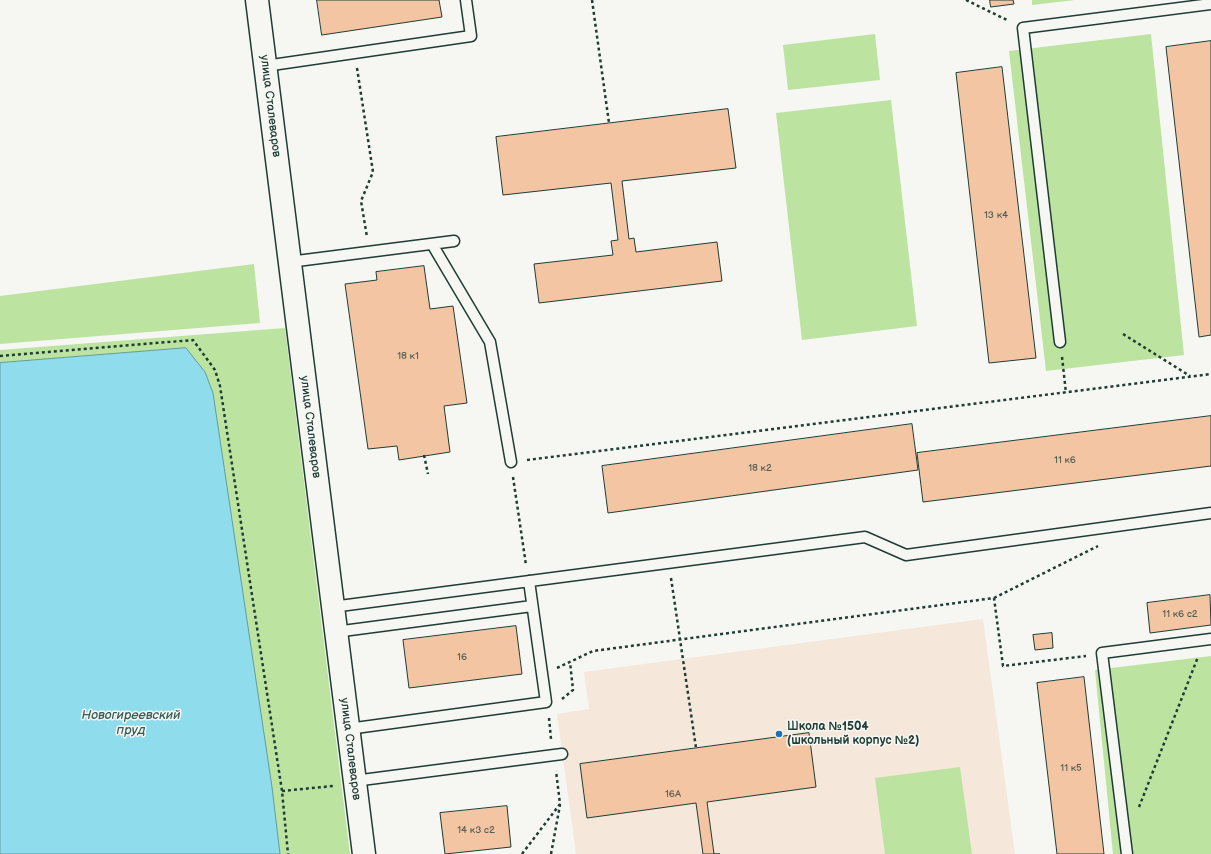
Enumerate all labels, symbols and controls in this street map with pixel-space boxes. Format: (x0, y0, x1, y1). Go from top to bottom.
street label: улица Сталеваров (257, 54, 283, 158)
house number: 13 к4 (984, 209, 1008, 221)
house number: 18 к1 (397, 350, 419, 362)
street label: улица Сталеваров (297, 375, 323, 479)
house number: 11 к6 (1054, 454, 1076, 466)
house number: 18 к2 (748, 462, 772, 474)
house number: 11 к6 с2 (1162, 608, 1198, 620)
house number: 16 (457, 651, 467, 663)
street label: улица Сталеваров (337, 697, 363, 801)
water label: Новогиреевский пруд (82, 708, 180, 739)
place label: Школа №1504 (школьный корпус №2) (787, 720, 919, 748)
marker: Школа №1504 (школьный корпус №2) (774, 729, 784, 739)
house number: 11 к5 (1060, 762, 1082, 774)
house number: 16А (665, 788, 681, 800)
house number: 14 к3 с2 (457, 824, 495, 836)

